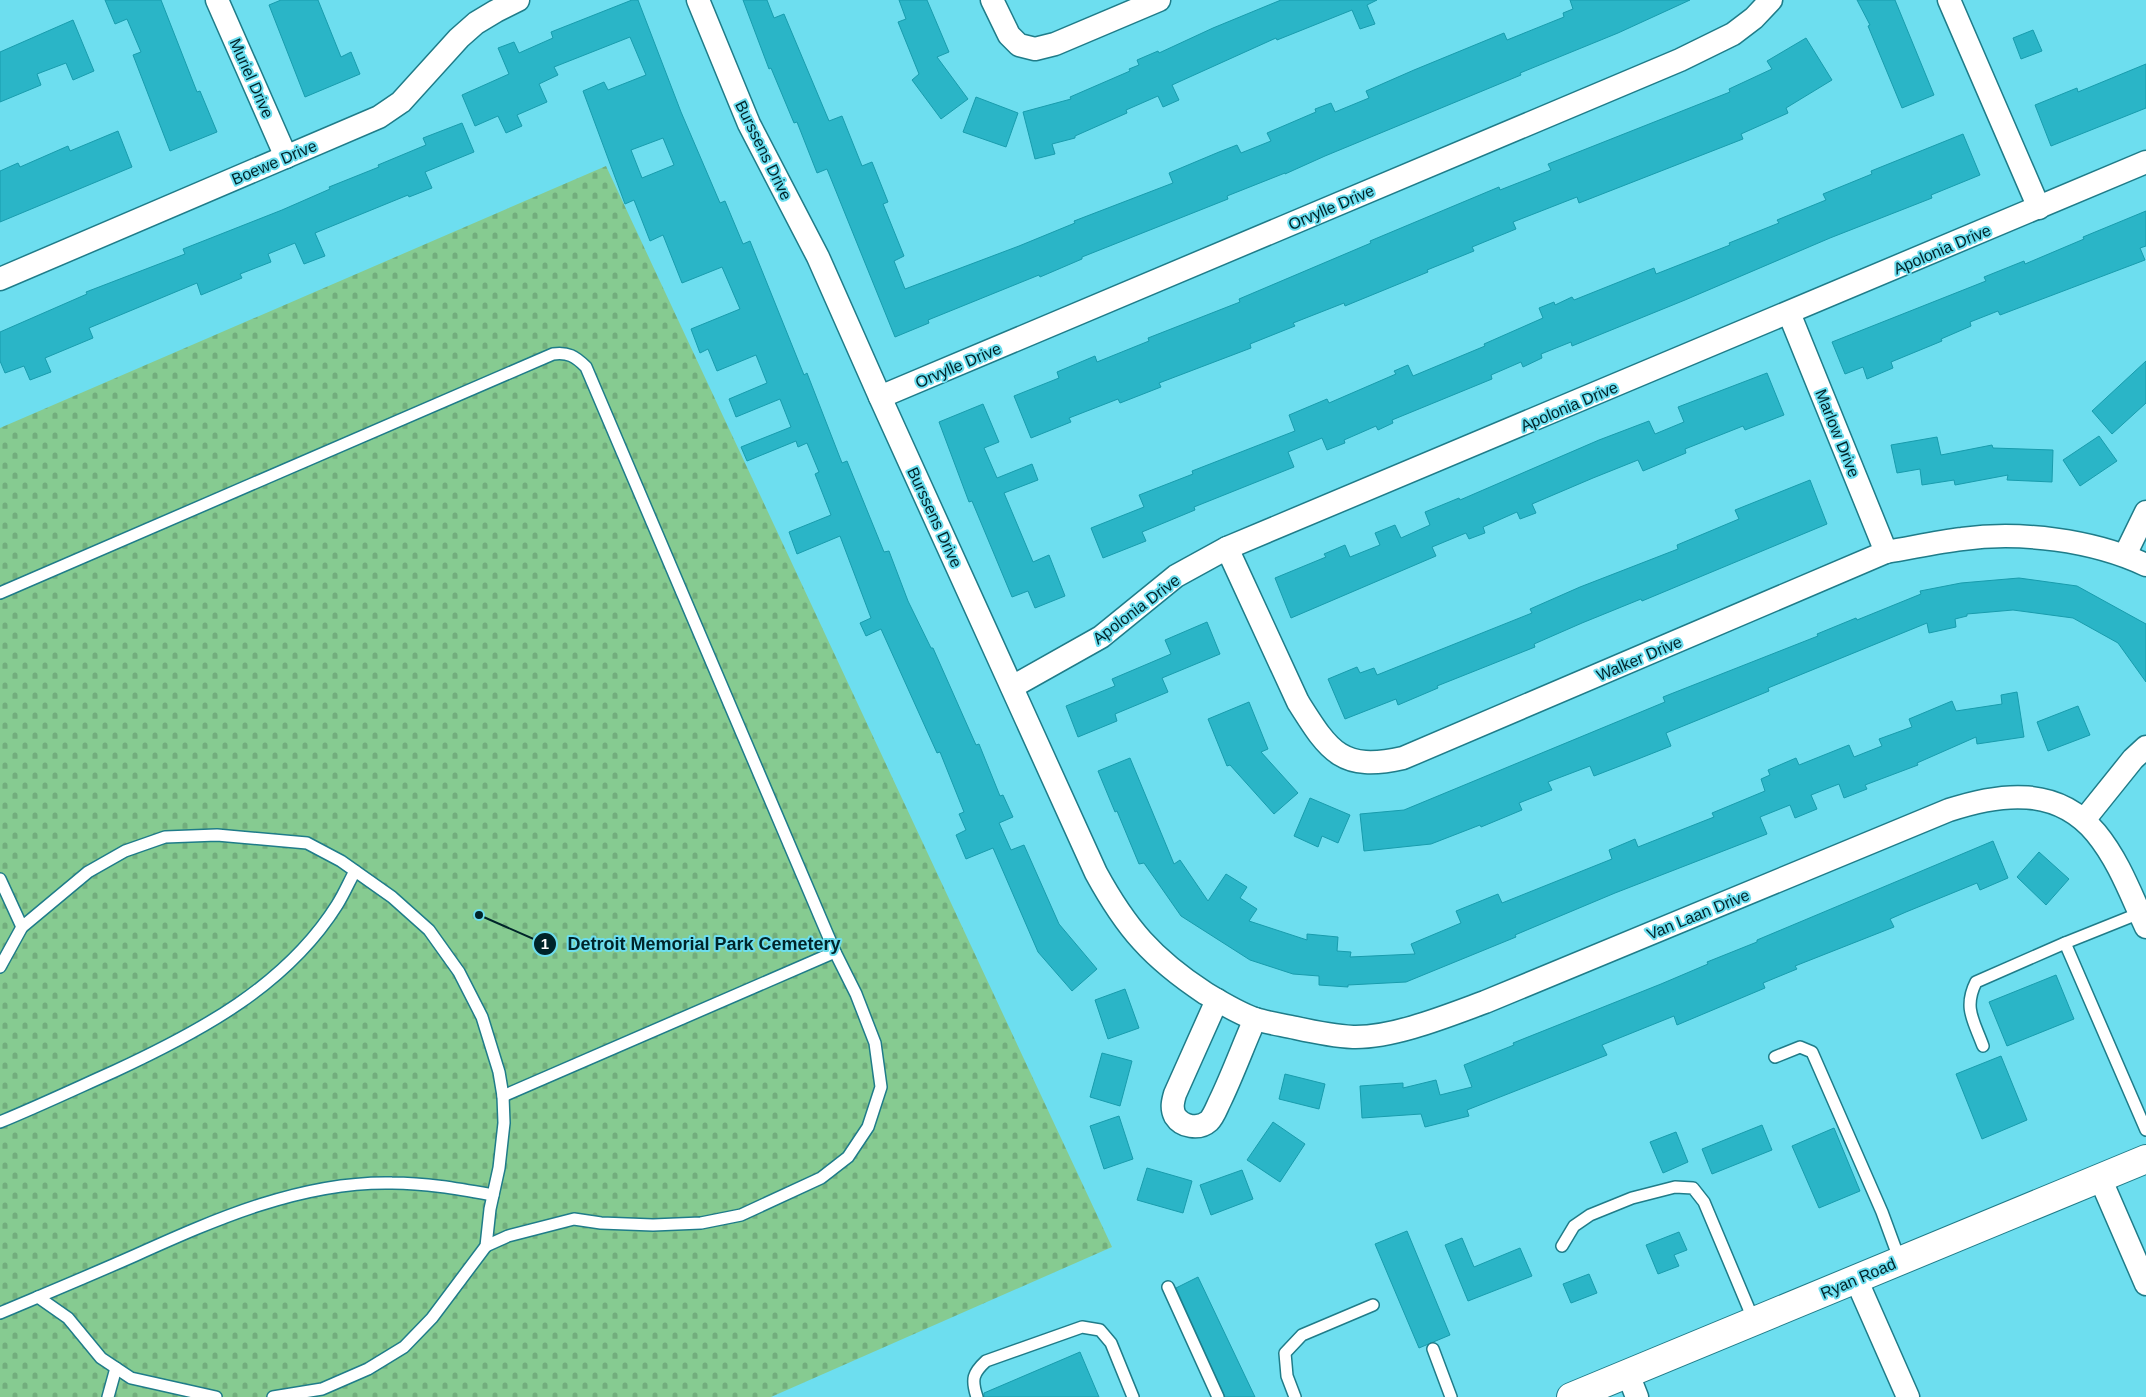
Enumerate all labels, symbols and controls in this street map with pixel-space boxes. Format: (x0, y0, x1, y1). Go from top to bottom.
street label: Muriel Drive (226, 36, 277, 121)
street label: Burssens Drive (732, 98, 795, 203)
street label: Boewe Drive (229, 137, 319, 188)
street label: Orvylle Drive (1286, 182, 1377, 233)
street label: Apolonia Drive (1891, 221, 1993, 278)
street label: Orvylle Drive (913, 340, 1004, 391)
street label: Apolonia Drive (1518, 378, 1620, 435)
street label: Marlow Drive (1812, 387, 1863, 480)
street label: Burssens Drive (904, 464, 965, 570)
street label: Apolonia Drive (1090, 571, 1183, 648)
street label: Walker Drive (1594, 633, 1684, 684)
street label: Van Laan Drive (1644, 886, 1752, 943)
callout: Detroit Memorial Park Cemetery (532, 927, 850, 960)
text: Detroit Memorial Park Cemetery (567, 934, 841, 954)
text: 1 (541, 935, 549, 952)
street label: Ryan Road (1818, 1255, 1898, 1302)

